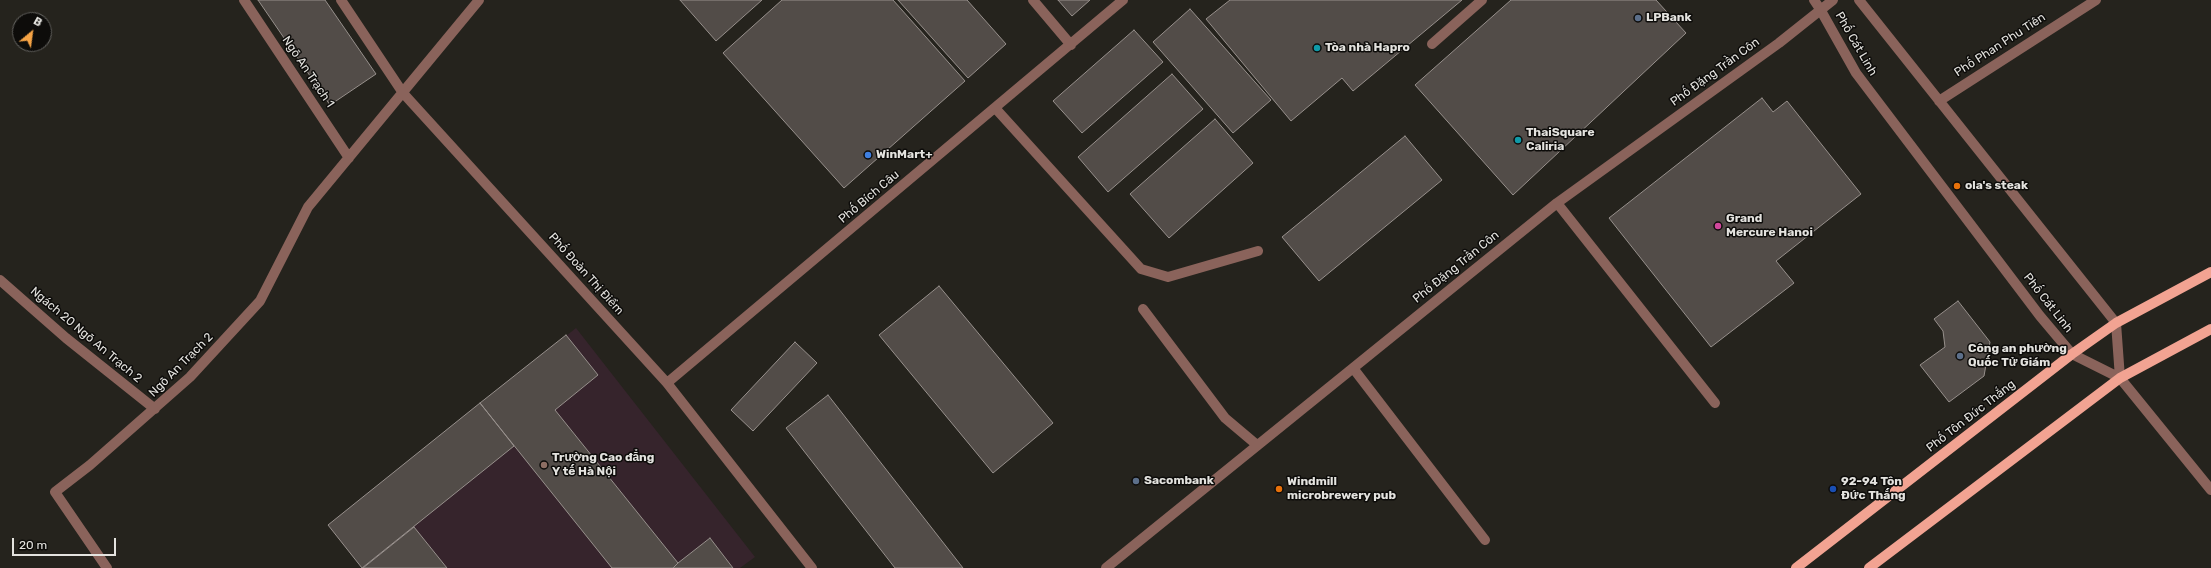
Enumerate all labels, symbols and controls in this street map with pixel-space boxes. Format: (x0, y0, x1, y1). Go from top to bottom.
street label: Phố Cát Linh (1832, 10, 1880, 78)
street label: Phố Phan Phu Tiên (1952, 10, 2048, 80)
place label: LPBank (1646, 11, 1692, 25)
north arrow (12, 12, 52, 52)
marker: LPBank (1633, 13, 1643, 23)
text: B (31, 14, 44, 30)
street label: Ngõ An Trạch 1 (279, 34, 337, 110)
street label: Phố Đặng Trần Côn (1668, 35, 1762, 109)
place label: Tòa nhà Hapro (1325, 41, 1410, 55)
marker: Tòa nhà Hapro (1312, 43, 1322, 53)
place label: ThaiSquare Caliria (1526, 126, 1595, 154)
marker: ThaiSquare Caliria (1513, 135, 1523, 145)
place label: WinMart+ (876, 148, 932, 162)
marker: WinMart+ (863, 150, 873, 160)
street label: Phố Bích Câu (836, 168, 902, 226)
place label: ola's steak (1965, 179, 2028, 193)
marker: ola's steak (1952, 181, 1962, 191)
place label: Grand Mercure Hanoi (1726, 212, 1813, 240)
marker: Grand Mercure Hanoi (1713, 221, 1723, 231)
street label: Phố Đặng Trần Côn (1410, 228, 1502, 306)
street label: Phố Đoàn Thị Điểm (545, 230, 627, 318)
street label: Phố Cát Linh (2020, 270, 2076, 336)
street label: Ngách 20 Ngõ An Trạch 2 (27, 284, 145, 386)
street label: Ngõ An Trạch 2 (146, 330, 216, 400)
place label: Công an phường Quốc Tử Giám (1968, 342, 2067, 370)
marker: Công an phường Quốc Tử Giám (1955, 351, 1965, 361)
street label: Phố Tôn Đức Thắng (1924, 377, 2018, 455)
place label: Trường Cao đẳng Y tế Hà Nội (552, 451, 654, 479)
marker: Trường Cao đẳng Y tế Hà Nội (539, 460, 549, 470)
place label: Sacombank (1144, 474, 1214, 488)
place label: Windmill microbrewery pub (1287, 475, 1396, 503)
place label: 92-94 Tôn Đức Thắng (1841, 475, 1906, 503)
marker: Sacombank (1131, 476, 1141, 486)
marker: Windmill microbrewery pub (1274, 484, 1284, 494)
marker: 92-94 Tôn Đức Thắng (1828, 484, 1838, 494)
scale bar (14, 530, 118, 556)
text: 20 m (19, 538, 47, 552)

